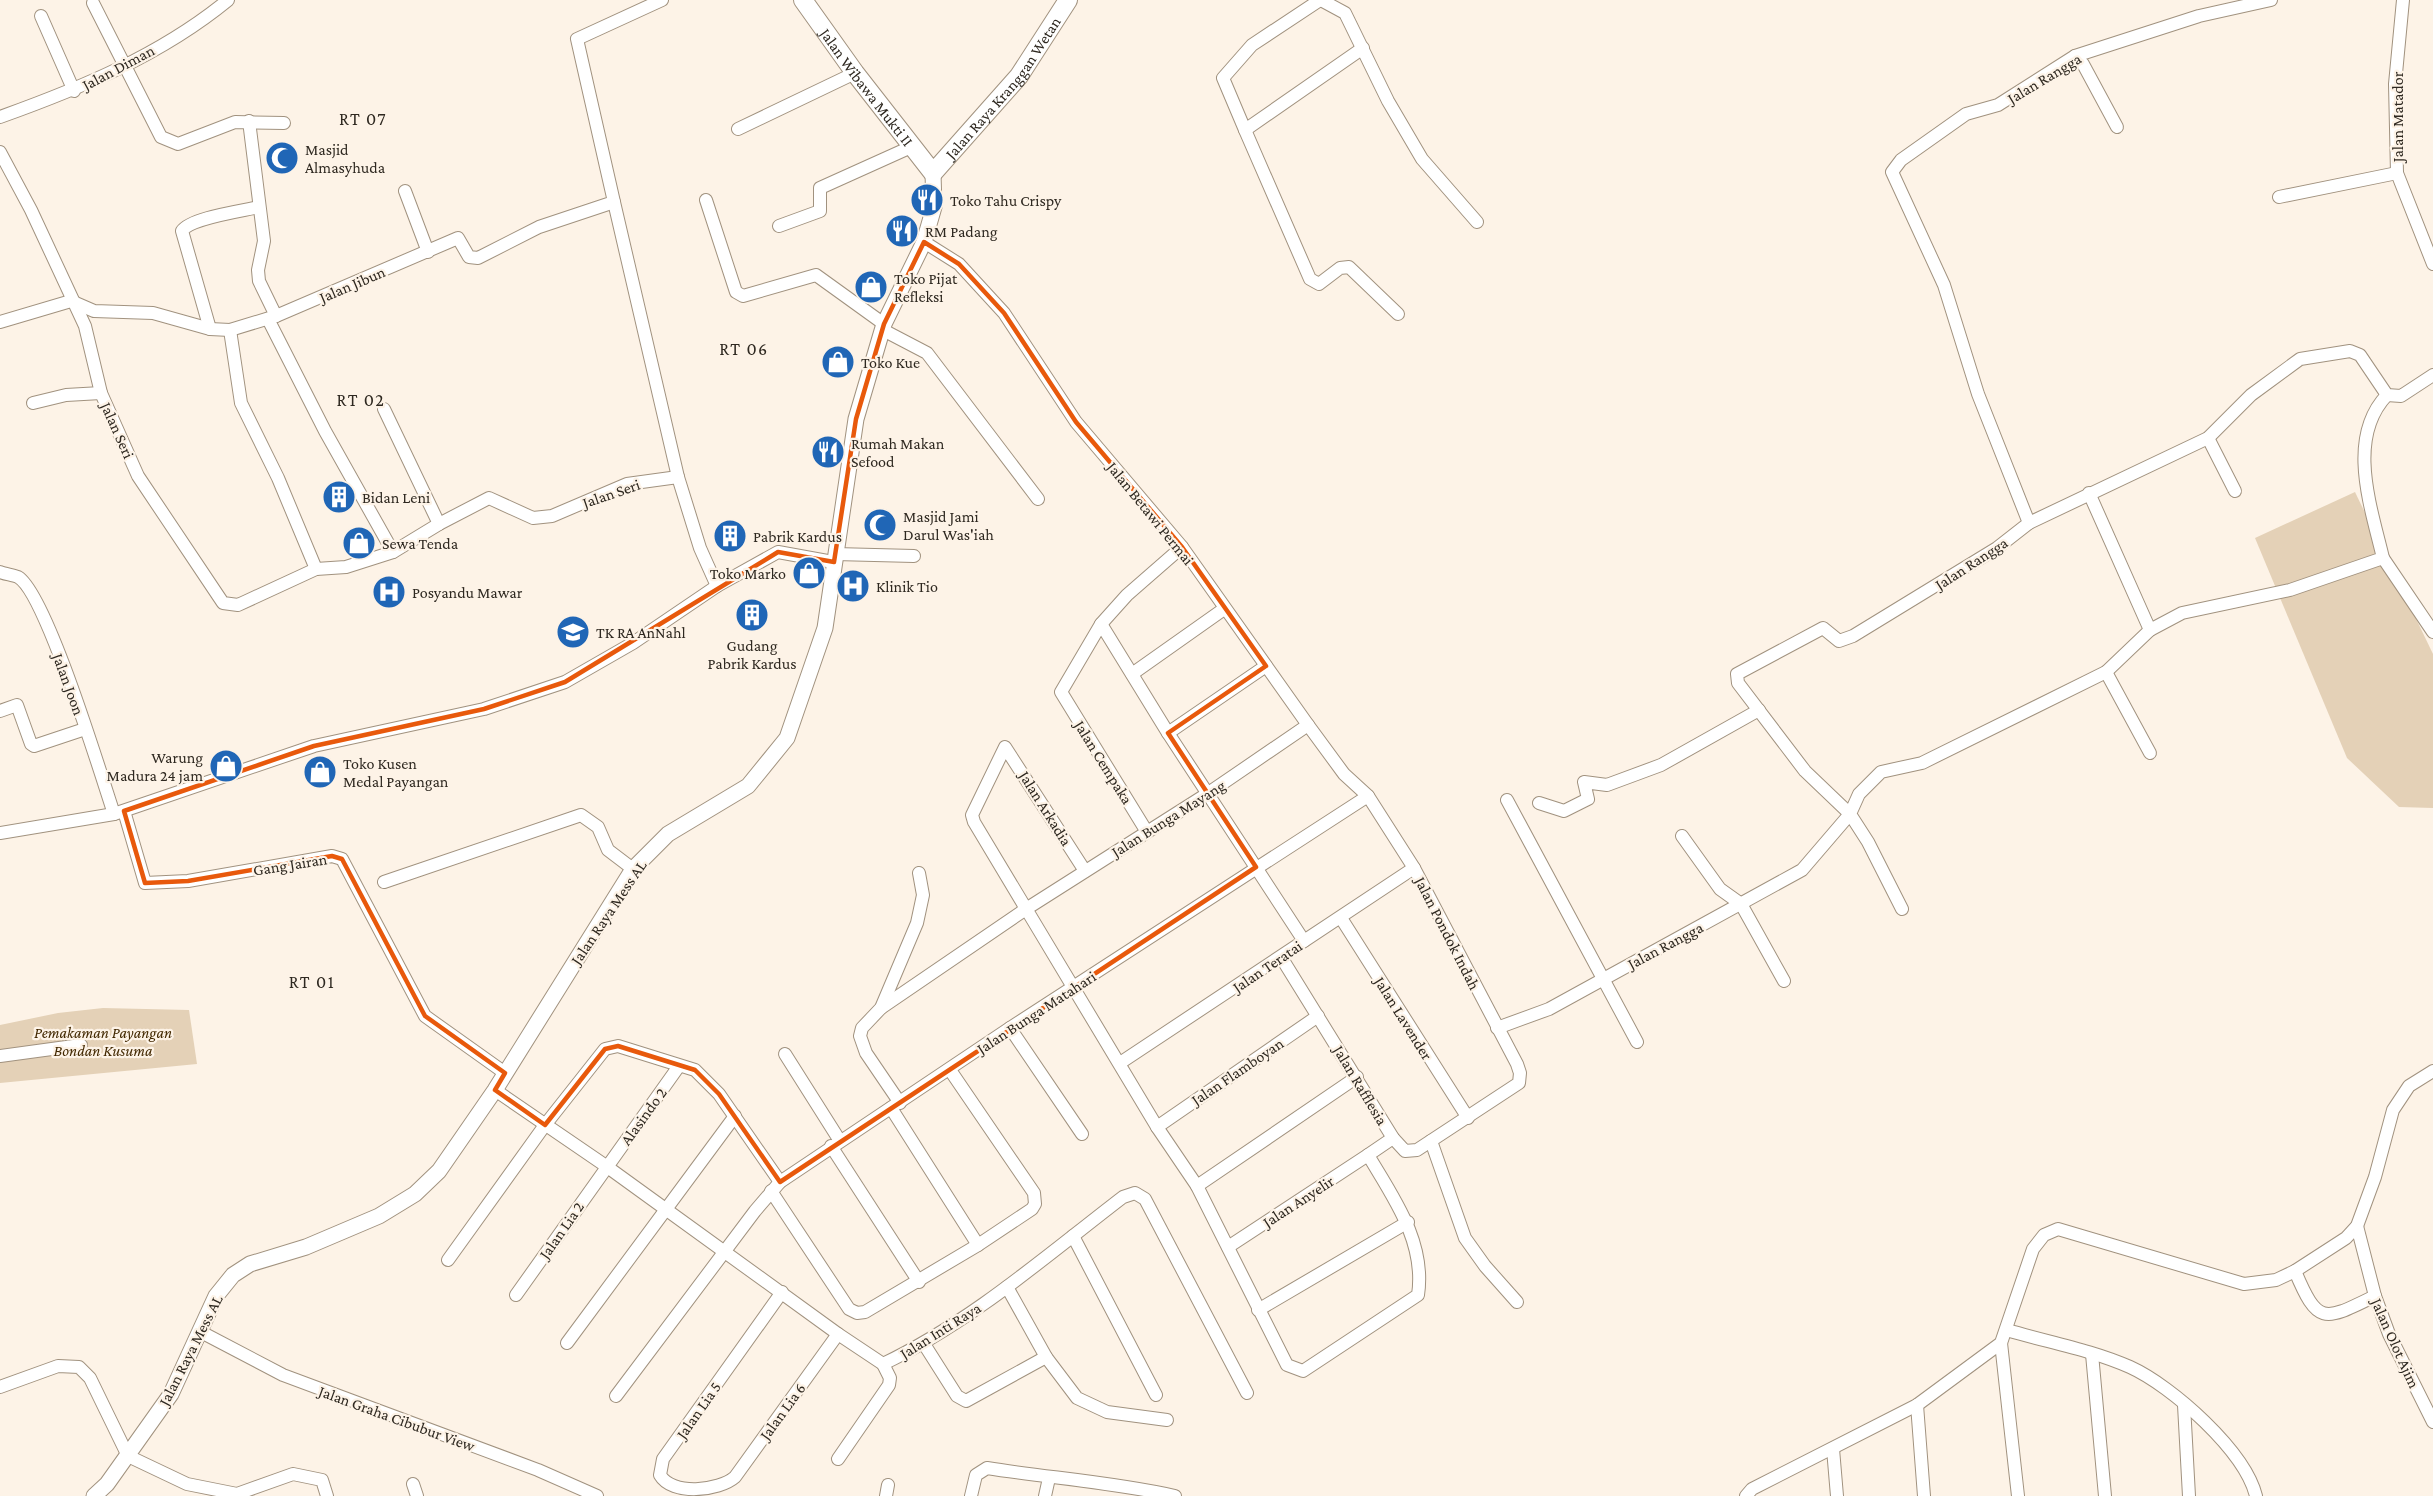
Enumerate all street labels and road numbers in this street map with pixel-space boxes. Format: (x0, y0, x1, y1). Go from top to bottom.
street label: Jalan Raya Kranggan Wetan (941, 13, 1064, 164)
street label: Jalan Wibawa Mukti II (815, 23, 917, 150)
street label: Jalan Diman (78, 41, 158, 95)
street label: Jalan Rangga (2003, 49, 2085, 109)
street label: Jalan Matador (2389, 71, 2407, 164)
street label: Jalan Jibun (315, 263, 388, 308)
street label: Jalan Seri (96, 398, 137, 461)
street label: Jalan Betawi Permai (1102, 457, 1197, 569)
street label: Jalan Seri (578, 476, 642, 513)
street label: Jalan Rangga (1930, 533, 2012, 595)
street label: Jalan Joon (48, 649, 88, 718)
street label: Jalan Cempaka (1069, 716, 1136, 808)
street label: Jalan Arkadia (1014, 766, 1076, 850)
street label: Jalan Bunga Mayang (1107, 776, 1229, 862)
street label: Gang Jairan (252, 850, 329, 880)
street label: Jalan Raya Mess AL (566, 857, 650, 970)
street label: Jalan Pondok Indah (1410, 872, 1484, 993)
street label: Jalan Rangga (1623, 918, 1707, 974)
street label: Jalan Teratai (1228, 937, 1306, 998)
street label: Jalan Bunga Matahari (972, 968, 1099, 1059)
street label: Jalan Lavender (1369, 972, 1436, 1064)
street label: Jalan Flamboyan (1186, 1034, 1287, 1110)
street label: Jalan Rafflesia (1328, 1041, 1391, 1129)
street label: Alasindo 2 (617, 1084, 670, 1148)
street label: Jalan Anyelir (1258, 1172, 1338, 1233)
street label: Jalan Lia 2 (535, 1198, 588, 1264)
street label: Jalan Raya Mess AL (154, 1292, 227, 1411)
street label: Jalan Olot Ajim (2366, 1294, 2423, 1391)
street label: Jalan Inti Raya (895, 1299, 985, 1364)
street label: Jalan Lia 5 (672, 1379, 725, 1444)
street label: Jalan Lia 6 (755, 1380, 810, 1445)
street label: Jalan Graha Cibubur View (314, 1382, 477, 1456)

